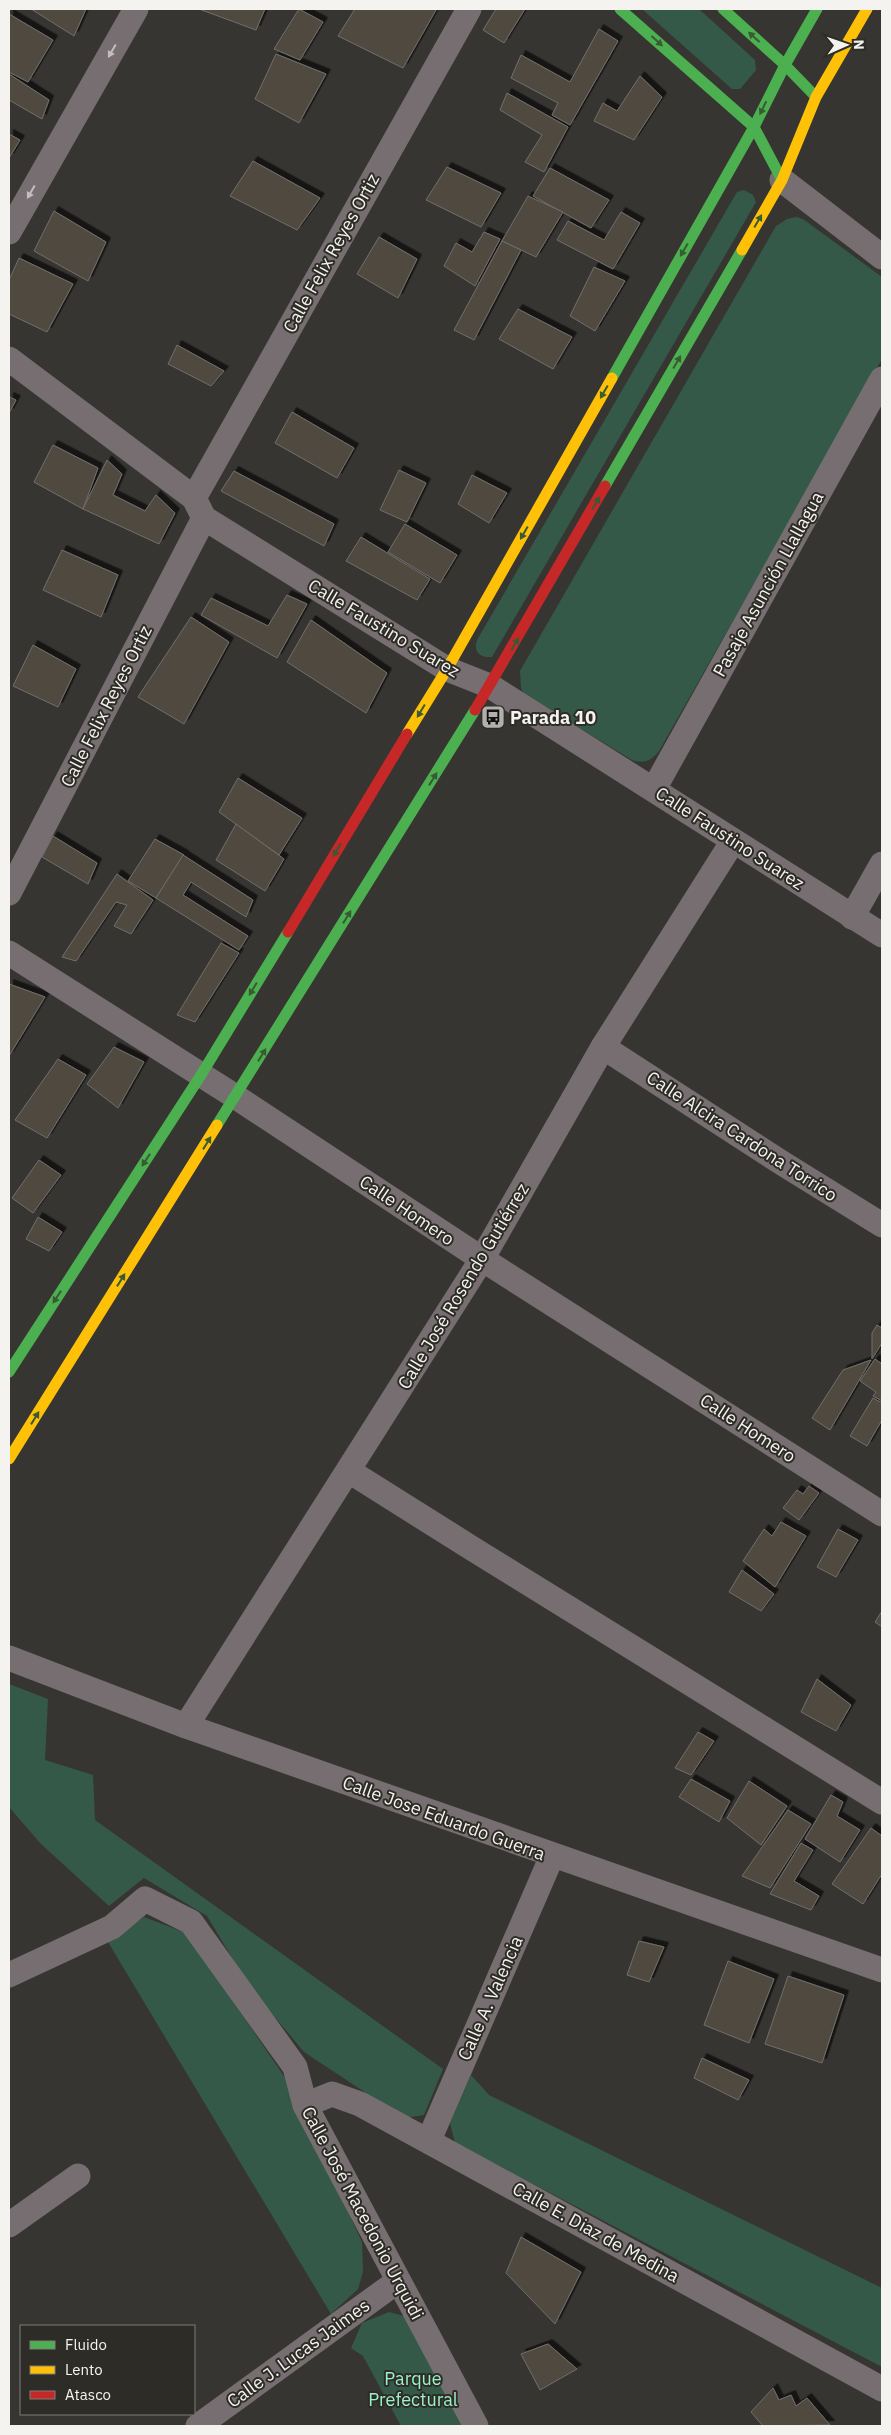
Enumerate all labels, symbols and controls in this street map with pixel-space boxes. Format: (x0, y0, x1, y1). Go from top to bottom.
north arrow (821, 20, 871, 70)
one-way arrow (748, 31, 760, 43)
one-way arrow (650, 35, 662, 47)
text: N (850, 39, 868, 50)
one-way arrow (108, 44, 116, 59)
one-way arrow (759, 101, 767, 115)
street label: Calle Felix Reyes Ortiz (278, 169, 384, 337)
one-way arrow (27, 186, 36, 199)
one-way arrow (754, 215, 763, 228)
one-way arrow (680, 243, 688, 258)
one-way arrow (673, 355, 681, 370)
one-way arrow (599, 385, 608, 398)
street label: Pasaje Asunción Llallagua (707, 487, 829, 681)
one-way arrow (592, 496, 600, 510)
one-way arrow (519, 526, 528, 540)
street label: Calle Faustino Suarez (304, 574, 464, 682)
street label: Calle Felix Reyes Ortiz (55, 621, 157, 791)
one-way arrow (510, 637, 519, 650)
one-way arrow (417, 704, 426, 717)
bus stop icon: Parada 10 (480, 704, 506, 730)
place label: Parada 10 (510, 706, 596, 729)
one-way arrow (428, 772, 437, 785)
street label: Calle Faustino Suarez (651, 781, 809, 895)
one-way arrow (333, 843, 342, 856)
one-way arrow (343, 910, 352, 924)
one-way arrow (249, 982, 258, 995)
one-way arrow (257, 1049, 266, 1062)
street label: Calle Alcira Cardona Torrico (642, 1066, 842, 1206)
one-way arrow (203, 1136, 212, 1149)
one-way arrow (141, 1154, 151, 1167)
street label: Calle Homero (355, 1170, 459, 1250)
street label: Calle José Rosendo Gutiérrez (392, 1179, 534, 1393)
one-way arrow (116, 1274, 126, 1287)
one-way arrow (53, 1290, 62, 1303)
street label: Calle Homero (696, 1389, 800, 1467)
one-way arrow (30, 1412, 39, 1425)
street label: Calle Jose Eduardo Guerra (340, 1771, 549, 1866)
street label: Calle A. Valencia (452, 1932, 528, 2064)
street label: Calle José Macedonio Urquidi (297, 2102, 429, 2324)
street label: Calle E. Diaz de Medina (509, 2177, 684, 2288)
street label: Calle J. Lucas Jaimes (222, 2293, 374, 2413)
legend (20, 2325, 195, 2415)
text: Fluido (65, 2335, 107, 2354)
text: Lento (65, 2360, 103, 2379)
park label: Parque Prefectural (368, 2367, 458, 2411)
text: Atasco (65, 2385, 111, 2404)

